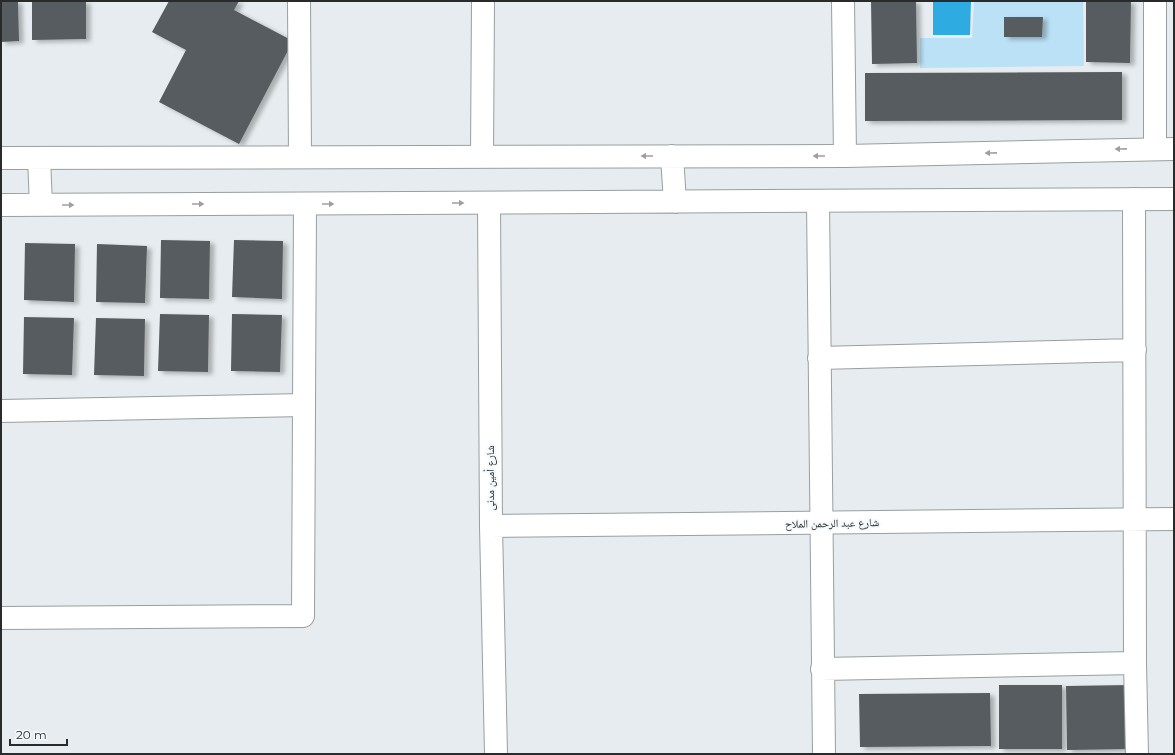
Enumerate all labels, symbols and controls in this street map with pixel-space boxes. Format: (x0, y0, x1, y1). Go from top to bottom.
one-way arrow (1115, 146, 1127, 153)
one-way arrow (985, 149, 997, 156)
one-way arrow (640, 153, 653, 159)
one-way arrow (812, 153, 825, 159)
one-way arrow (452, 200, 465, 206)
one-way arrow (192, 201, 205, 207)
one-way arrow (322, 201, 335, 207)
one-way arrow (62, 202, 75, 208)
street label: شارع أمين مدنى (483, 445, 497, 511)
street label: شارع عبد الرحمن الملاح (785, 515, 879, 531)
scale bar (10, 721, 67, 747)
text: 20 m (16, 727, 47, 742)

